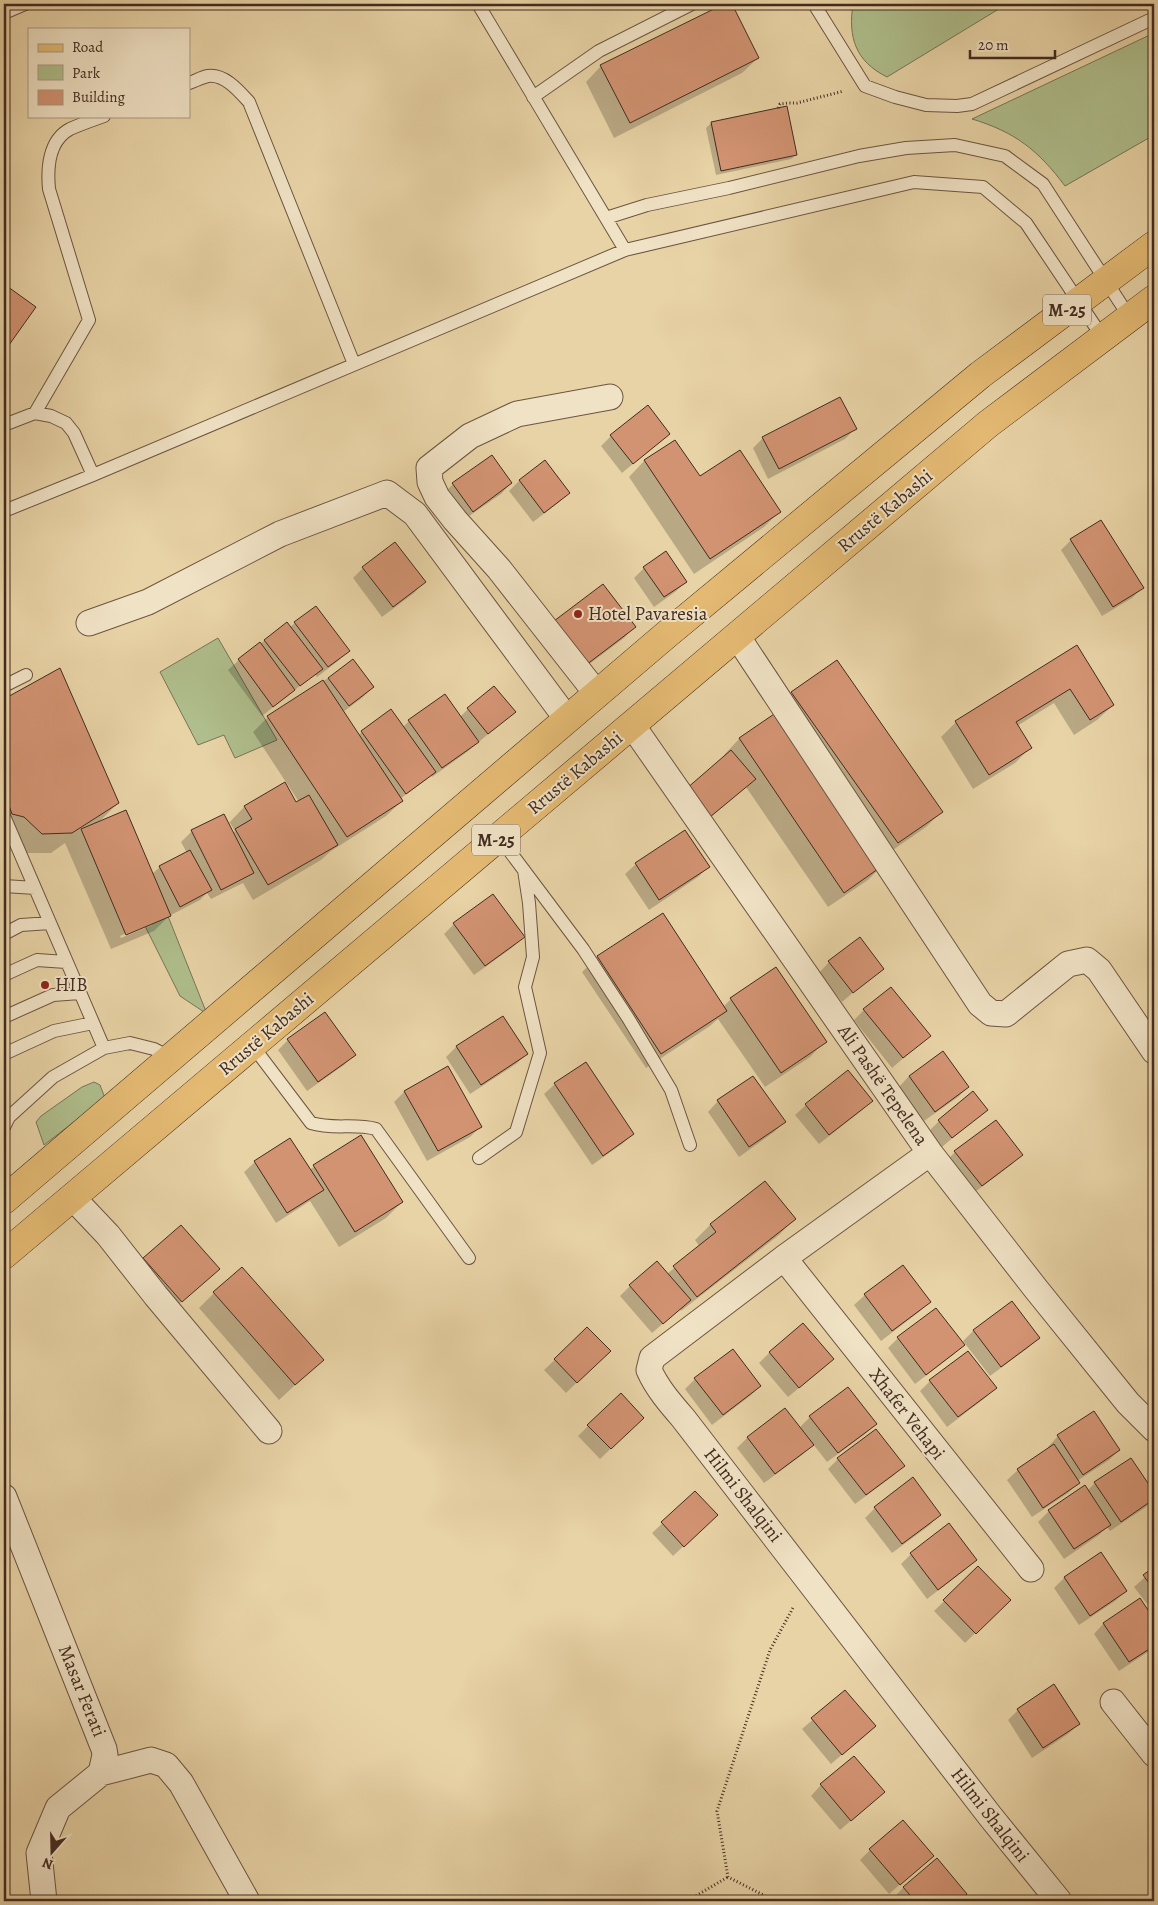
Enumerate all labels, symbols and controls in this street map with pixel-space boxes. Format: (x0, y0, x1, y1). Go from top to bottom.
legend (28, 28, 190, 118)
scale bar (970, 28, 1056, 60)
text: 20 m (978, 35, 1009, 55)
text: Road (72, 37, 104, 57)
text: Park (72, 63, 101, 83)
text: Building (72, 87, 125, 107)
road number: M-25 (1043, 294, 1091, 326)
street label: Rrustë Kabashi (832, 463, 938, 559)
place label: Hotel Pavaresia (588, 601, 708, 627)
marker: Hotel Pavaresia (572, 608, 584, 620)
street label: Rrustë Kabashi (522, 725, 628, 821)
road number: M-25 (472, 824, 520, 856)
place label: HIB (55, 972, 88, 998)
marker: HIB (39, 979, 51, 991)
street label: Rrustë Kabashi (213, 986, 319, 1082)
street label: Ali Pashë Tepelena (831, 1018, 935, 1151)
street label: Xhafer Vehapi (863, 1363, 951, 1465)
street label: Hilmi Shalqini (698, 1442, 788, 1548)
street label: Masar Ferati (52, 1641, 112, 1741)
street label: Hilmi Shalqini (945, 1762, 1035, 1868)
north arrow (28, 1828, 78, 1878)
text: N (40, 1853, 56, 1874)

